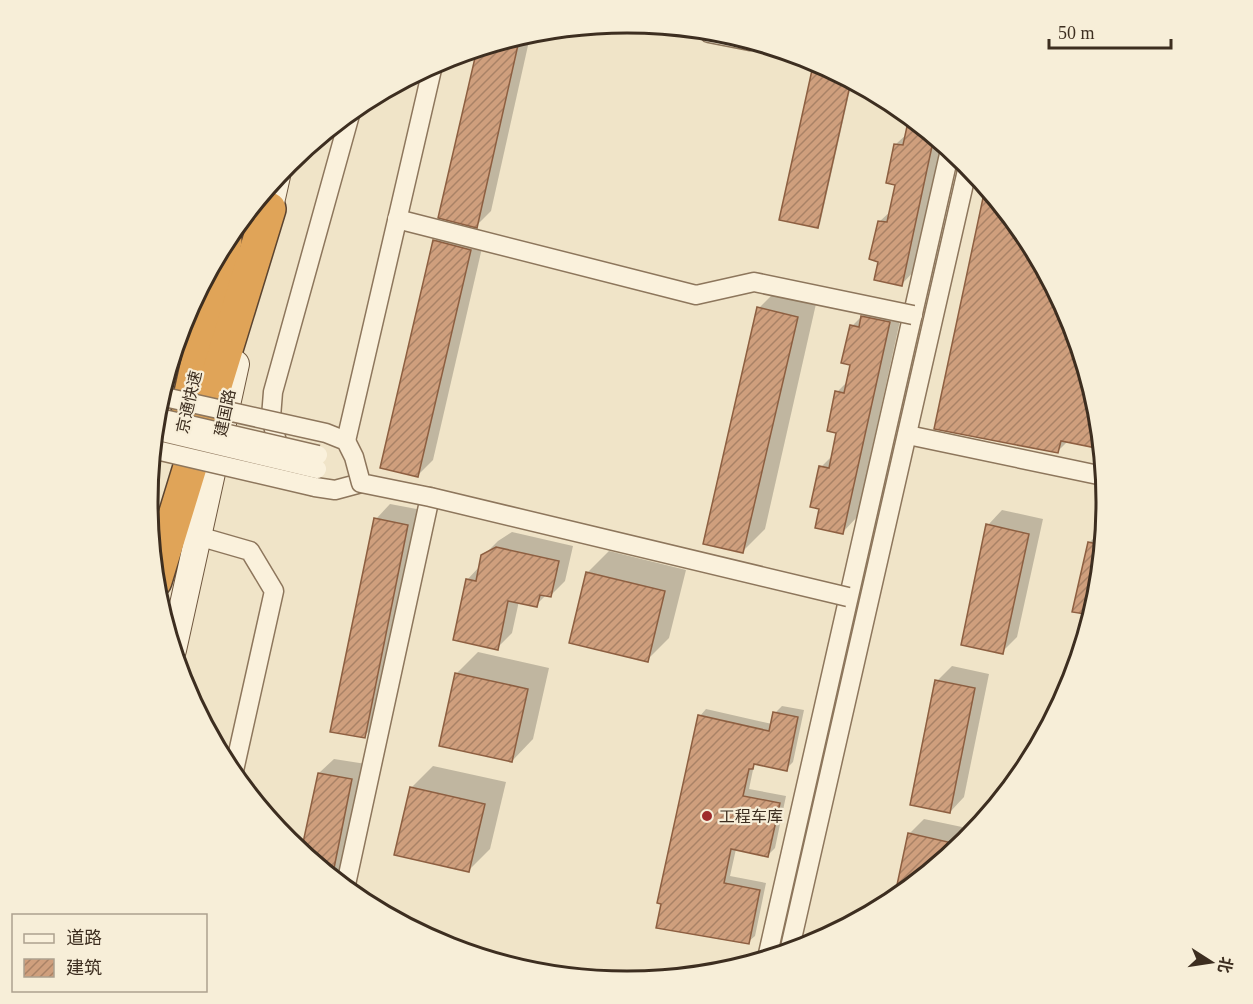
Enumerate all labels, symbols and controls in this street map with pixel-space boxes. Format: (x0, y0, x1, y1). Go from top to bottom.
scale bar (1049, 12, 1170, 50)
text: 50 m (1058, 23, 1095, 43)
street label: 京通快速 (174, 369, 204, 435)
street label: 建国路 (212, 388, 238, 438)
place label: 工程车库 (719, 808, 783, 825)
marker: 工程车库 (700, 809, 714, 823)
legend (12, 914, 207, 992)
text: 道路 (66, 928, 102, 948)
north arrow (1181, 932, 1241, 992)
text: 北 (1215, 955, 1235, 975)
text: 建筑 (66, 958, 102, 978)

